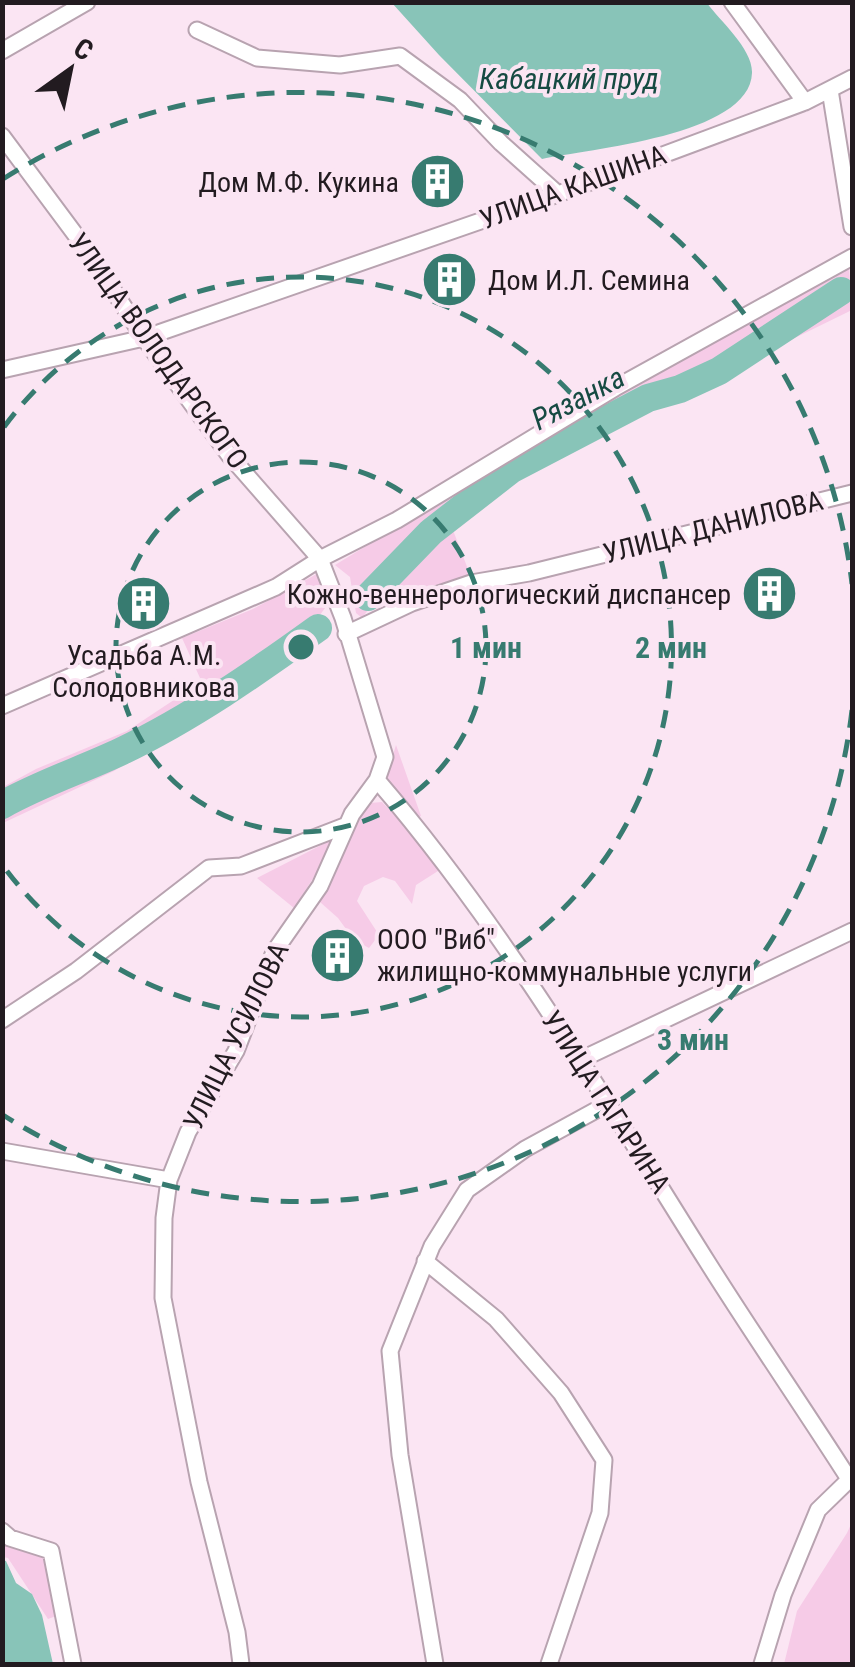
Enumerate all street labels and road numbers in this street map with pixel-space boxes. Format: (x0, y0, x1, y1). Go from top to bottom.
street label: УЛИЦА КАШИНА (475, 138, 671, 236)
street label: УЛИЦА ВОЛОДАРСКОГО (61, 227, 255, 475)
street label: УЛИЦА ДАНИЛОВА (600, 484, 826, 570)
street label: УЛИЦА УСИЛОВА (176, 937, 296, 1135)
street label: УЛИЦА ГАГАРИНА (535, 1005, 677, 1199)

